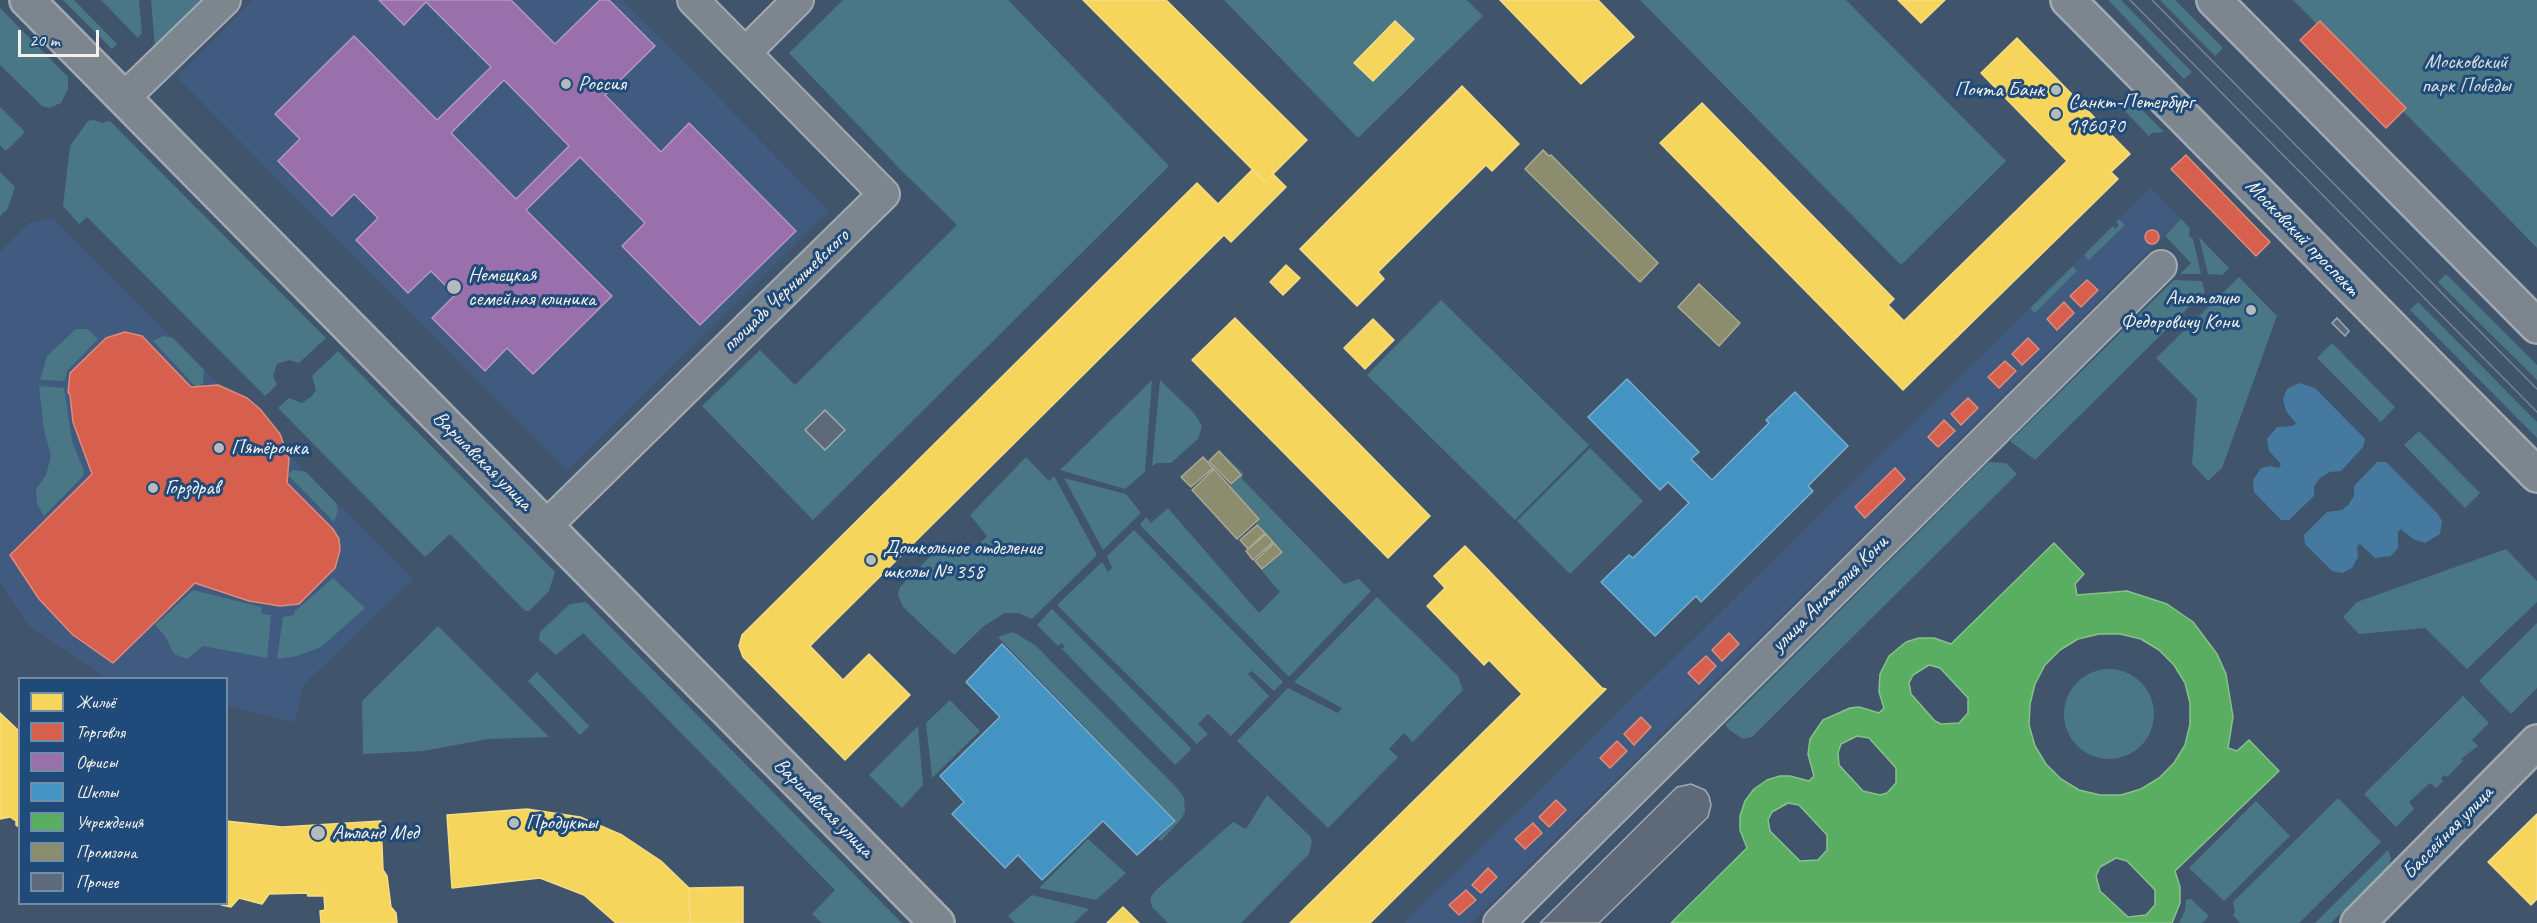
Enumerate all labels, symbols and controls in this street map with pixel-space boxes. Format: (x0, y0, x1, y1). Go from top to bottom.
scale bar (21, 18, 102, 56)
text: 20 m (29, 29, 60, 51)
park label: Московский парк Победы (2421, 49, 2511, 99)
place label: Россия (578, 71, 626, 97)
marker: Россия (559, 77, 573, 91)
place label: Почта Банк (1954, 77, 2044, 103)
marker: Почта Банк (2049, 83, 2063, 97)
place label: Санкт-Петербург 196070 (2068, 89, 2194, 139)
marker: Санкт-Петербург 196070 (2049, 107, 2063, 121)
street label: Московский проспект (2240, 174, 2364, 302)
street label: площадь Чернышевского (717, 224, 855, 358)
place label: Немецкая семейная клиника (468, 262, 596, 312)
marker: Немецкая семейная клиника (445, 278, 463, 296)
place label: Анатолию Федоровичу Кони (2121, 285, 2239, 335)
marker: Анатолию Федоровичу Кони (2244, 303, 2258, 317)
street label: Варшавская улица (427, 406, 537, 516)
place label: Пятёрочка (231, 435, 308, 461)
marker: Пятёрочка (212, 441, 226, 455)
place label: Горздрав (165, 475, 220, 501)
marker: Горздрав (146, 481, 160, 495)
street label: улица Анатолия Кони (1766, 530, 1894, 658)
place label: Дошкольное отделение школы № 358 (883, 535, 1042, 585)
marker: Дошкольное отделение школы № 358 (864, 553, 878, 567)
legend (18, 677, 228, 905)
text: Жильё (76, 691, 115, 713)
text: Торговля (76, 721, 125, 743)
text: Офисы (76, 751, 117, 773)
street label: Варшавская улица (768, 753, 878, 863)
text: Школы (76, 781, 118, 803)
street label: Бассейная улица (2397, 781, 2499, 885)
place label: Продукты (526, 810, 597, 836)
text: Учреждения (76, 811, 143, 833)
marker: Продукты (507, 816, 521, 830)
place label: Атланд Мед (332, 820, 419, 846)
marker: Атланд Мед (309, 824, 327, 842)
text: Промзона (76, 841, 137, 863)
text: Прочее (76, 871, 118, 893)

